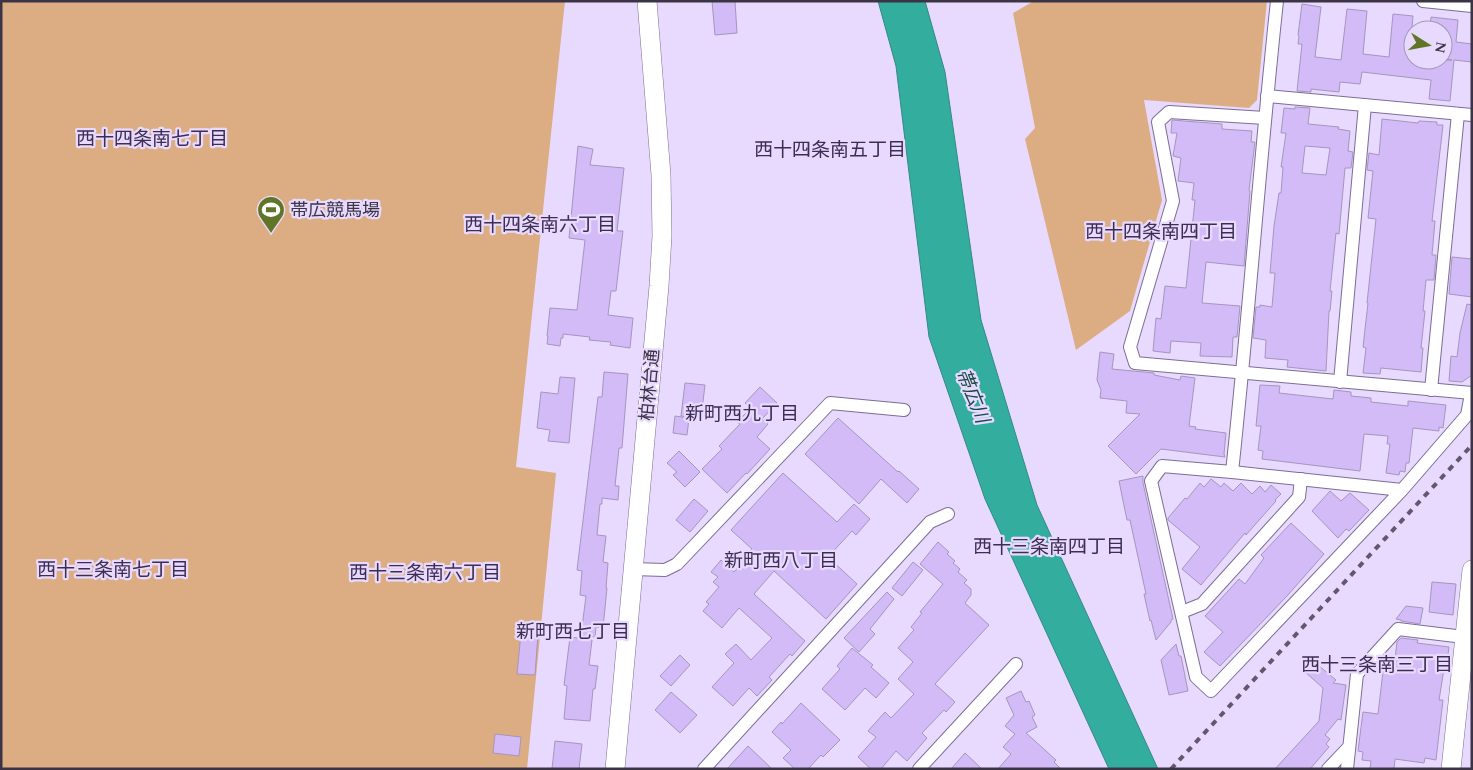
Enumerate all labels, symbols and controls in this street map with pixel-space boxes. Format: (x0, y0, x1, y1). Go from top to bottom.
north arrow (1403, 20, 1453, 70)
text: N (1429, 40, 1452, 55)
district label: 西十四条南七丁目 (76, 125, 228, 154)
district label: 西十四条南五丁目 (754, 136, 906, 165)
sports icon: 帯広競馬場 (256, 195, 286, 234)
place label: 帯広競馬場 (290, 197, 380, 224)
district label: 西十四条南六丁目 (464, 211, 616, 240)
district label: 西十四条南四丁目 (1085, 218, 1237, 247)
street label: 柏林台通 (633, 348, 667, 422)
water label: 帯広川 (948, 364, 997, 430)
district label: 新町西九丁目 (685, 400, 799, 429)
district label: 西十三条南四丁目 (973, 533, 1125, 562)
district label: 新町西八丁目 (724, 547, 838, 576)
district label: 西十三条南七丁目 (37, 556, 189, 585)
district label: 西十三条南六丁目 (349, 559, 501, 588)
district label: 新町西七丁目 (516, 618, 630, 647)
district label: 西十三条南三丁目 (1301, 651, 1453, 680)

